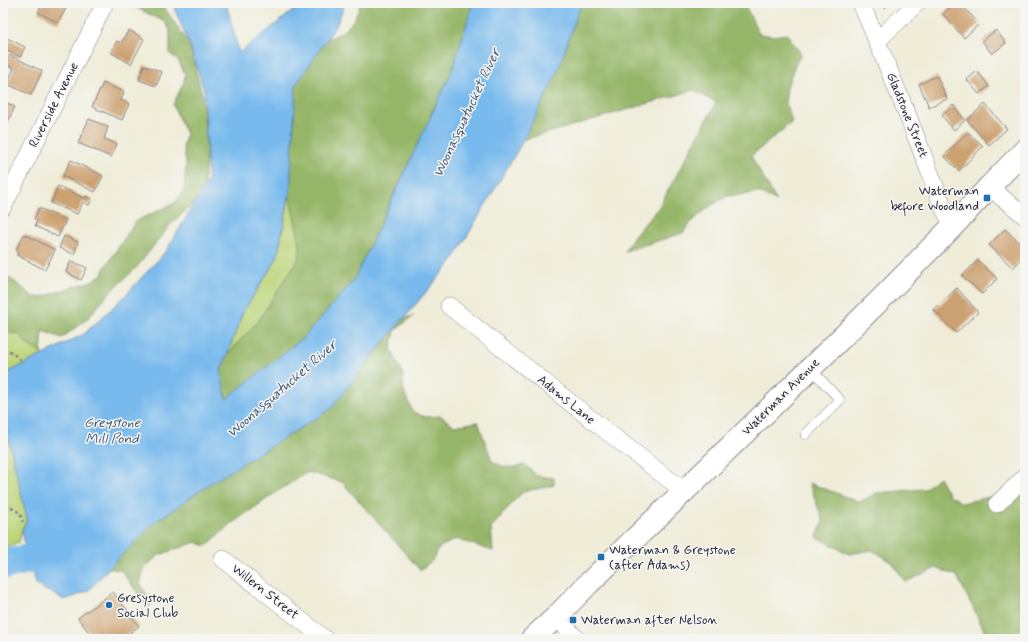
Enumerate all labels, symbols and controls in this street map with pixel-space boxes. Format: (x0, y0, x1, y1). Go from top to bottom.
water label: Woonasquatucket River (429, 44, 506, 180)
street label: Riverside Avenue (25, 59, 83, 151)
street label: Gladstone Street (882, 70, 932, 160)
place label: Waterman before Woodland (890, 183, 979, 217)
marker: Waterman before Woodland (982, 193, 992, 203)
water label: Woonasquatucket River (223, 335, 343, 442)
street label: Waterman Avenue (738, 354, 824, 440)
street label: Adams Lane (534, 371, 599, 429)
water label: Greystone Mill Pond (84, 414, 141, 448)
place label: Waterman & Greystone (after Adams) (609, 542, 736, 574)
marker: Waterman & Greystone (after Adams) (596, 552, 606, 562)
street label: Willern Street (228, 560, 302, 624)
place label: Gresystone Social Club (117, 590, 178, 622)
marker: Gresystone Social Club (104, 600, 114, 610)
place label: Waterman after Nelson (581, 612, 718, 629)
marker: Waterman after Nelson (568, 615, 578, 625)

